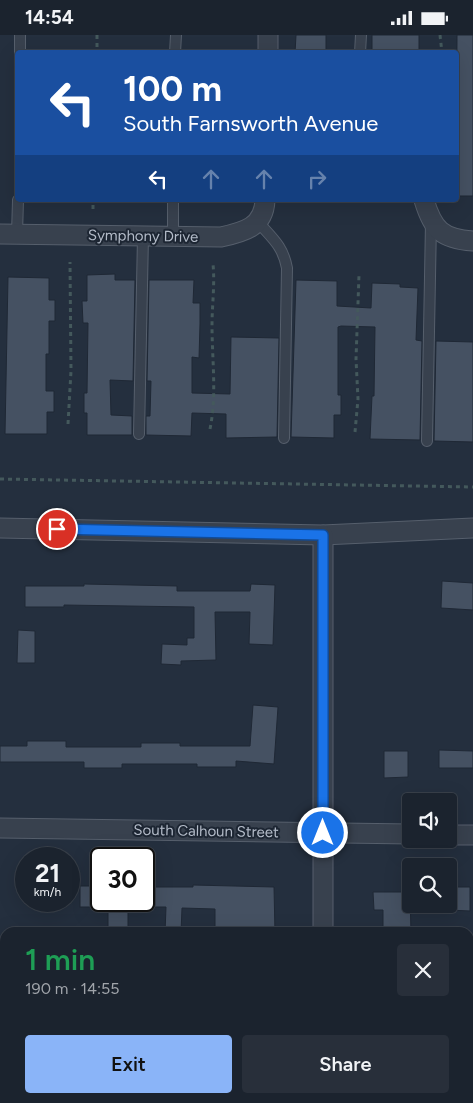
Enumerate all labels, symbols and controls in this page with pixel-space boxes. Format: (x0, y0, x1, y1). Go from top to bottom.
text: 14:54 (25, 6, 74, 29)
text: 100 m (123, 68, 222, 110)
icon: left (40, 70, 105, 135)
text: South Farnsworth Avenue (123, 110, 378, 137)
icon: left (144, 165, 172, 193)
icon: ahead (197, 165, 225, 193)
icon: ahead (250, 165, 278, 193)
icon: right (303, 165, 331, 193)
street label: Symphony Drive (88, 226, 198, 246)
pin (36, 508, 78, 550)
icon: arrive (43, 515, 71, 543)
map controls (402, 793, 457, 913)
button: sound (402, 793, 457, 848)
position arrow (296, 806, 348, 858)
street label: South Calhoun Street (133, 821, 279, 841)
speed limit sign: 30 (90, 847, 155, 912)
text: 21 (35, 858, 60, 888)
button: search (402, 858, 457, 913)
text: km/h (34, 885, 61, 899)
text: 1 min (25, 941, 95, 978)
button: close (397, 944, 449, 996)
text: 190 m · 14:55 (25, 979, 119, 998)
button: Exit (25, 1035, 232, 1093)
button: Share (242, 1035, 449, 1093)

